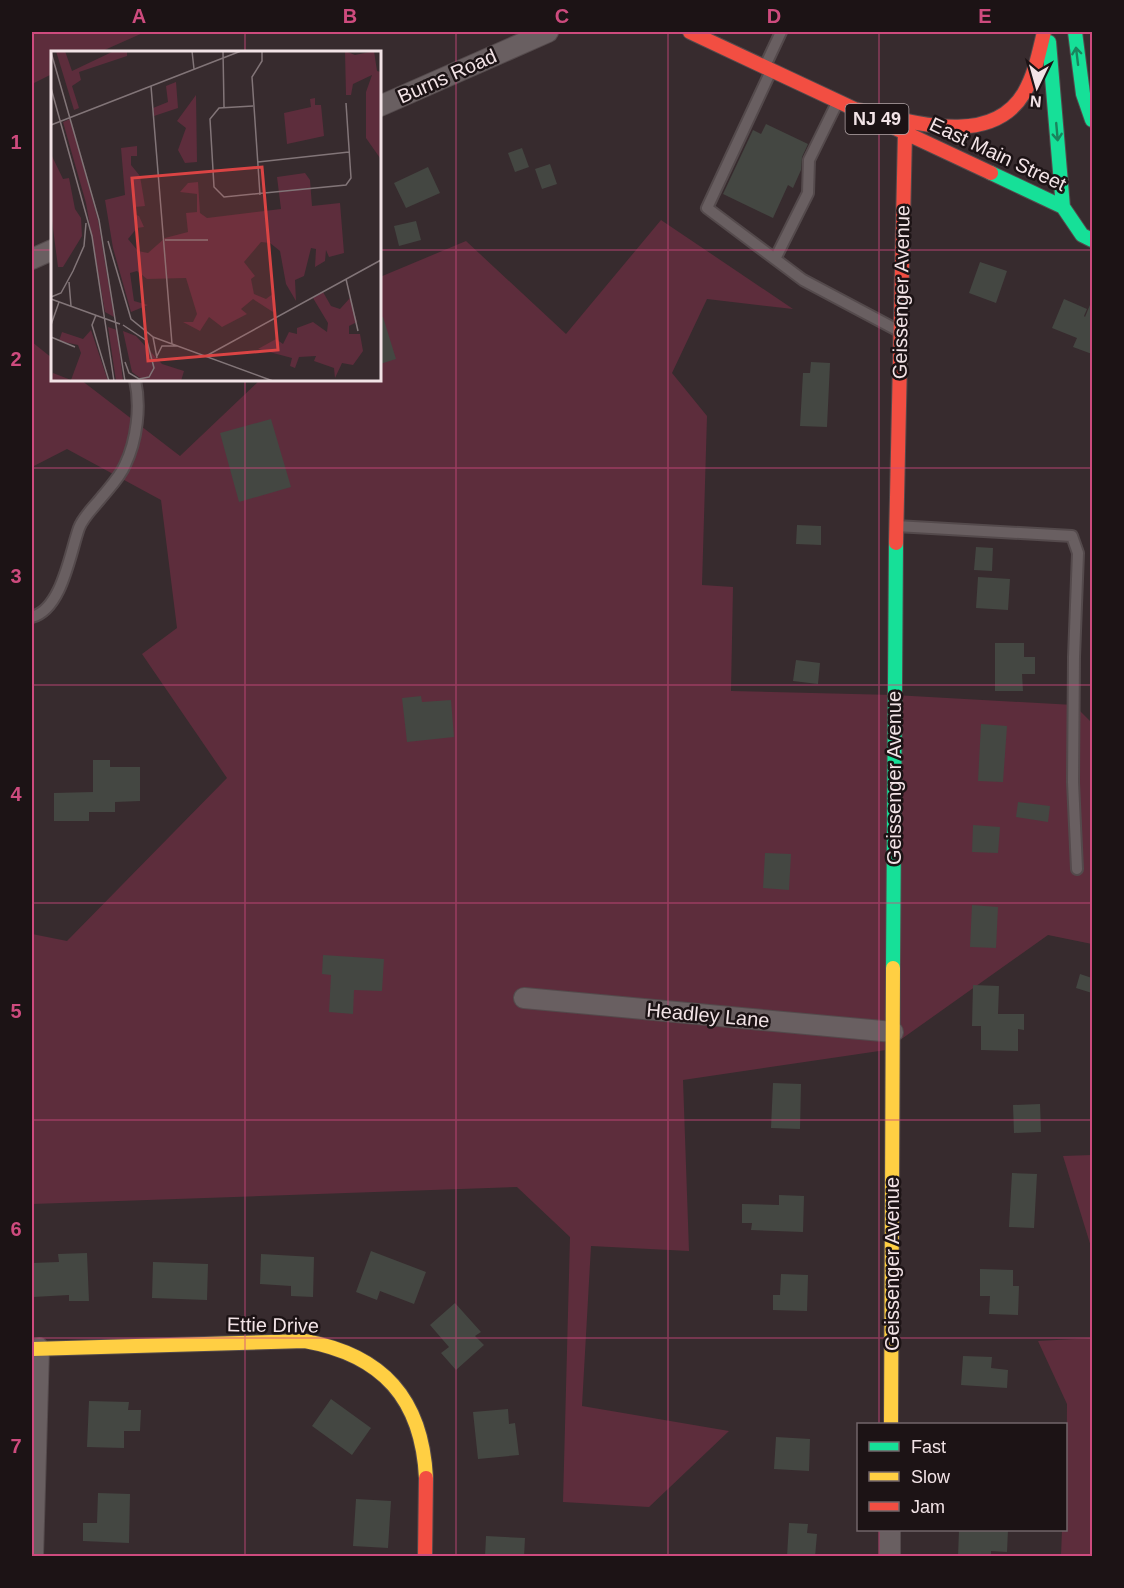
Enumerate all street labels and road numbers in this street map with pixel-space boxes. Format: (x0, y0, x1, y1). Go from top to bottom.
street label: Burns Road (394, 44, 500, 108)
road number: NJ 49 (846, 104, 908, 134)
street label: East Main Street (926, 113, 1070, 195)
street label: Geissenger Avenue (888, 205, 914, 379)
street label: Geissenger Avenue (883, 691, 905, 865)
street label: Headley Lane (646, 999, 770, 1031)
street label: Geissenger Avenue (881, 1177, 903, 1351)
street label: Ettie Drive (227, 1313, 319, 1337)

